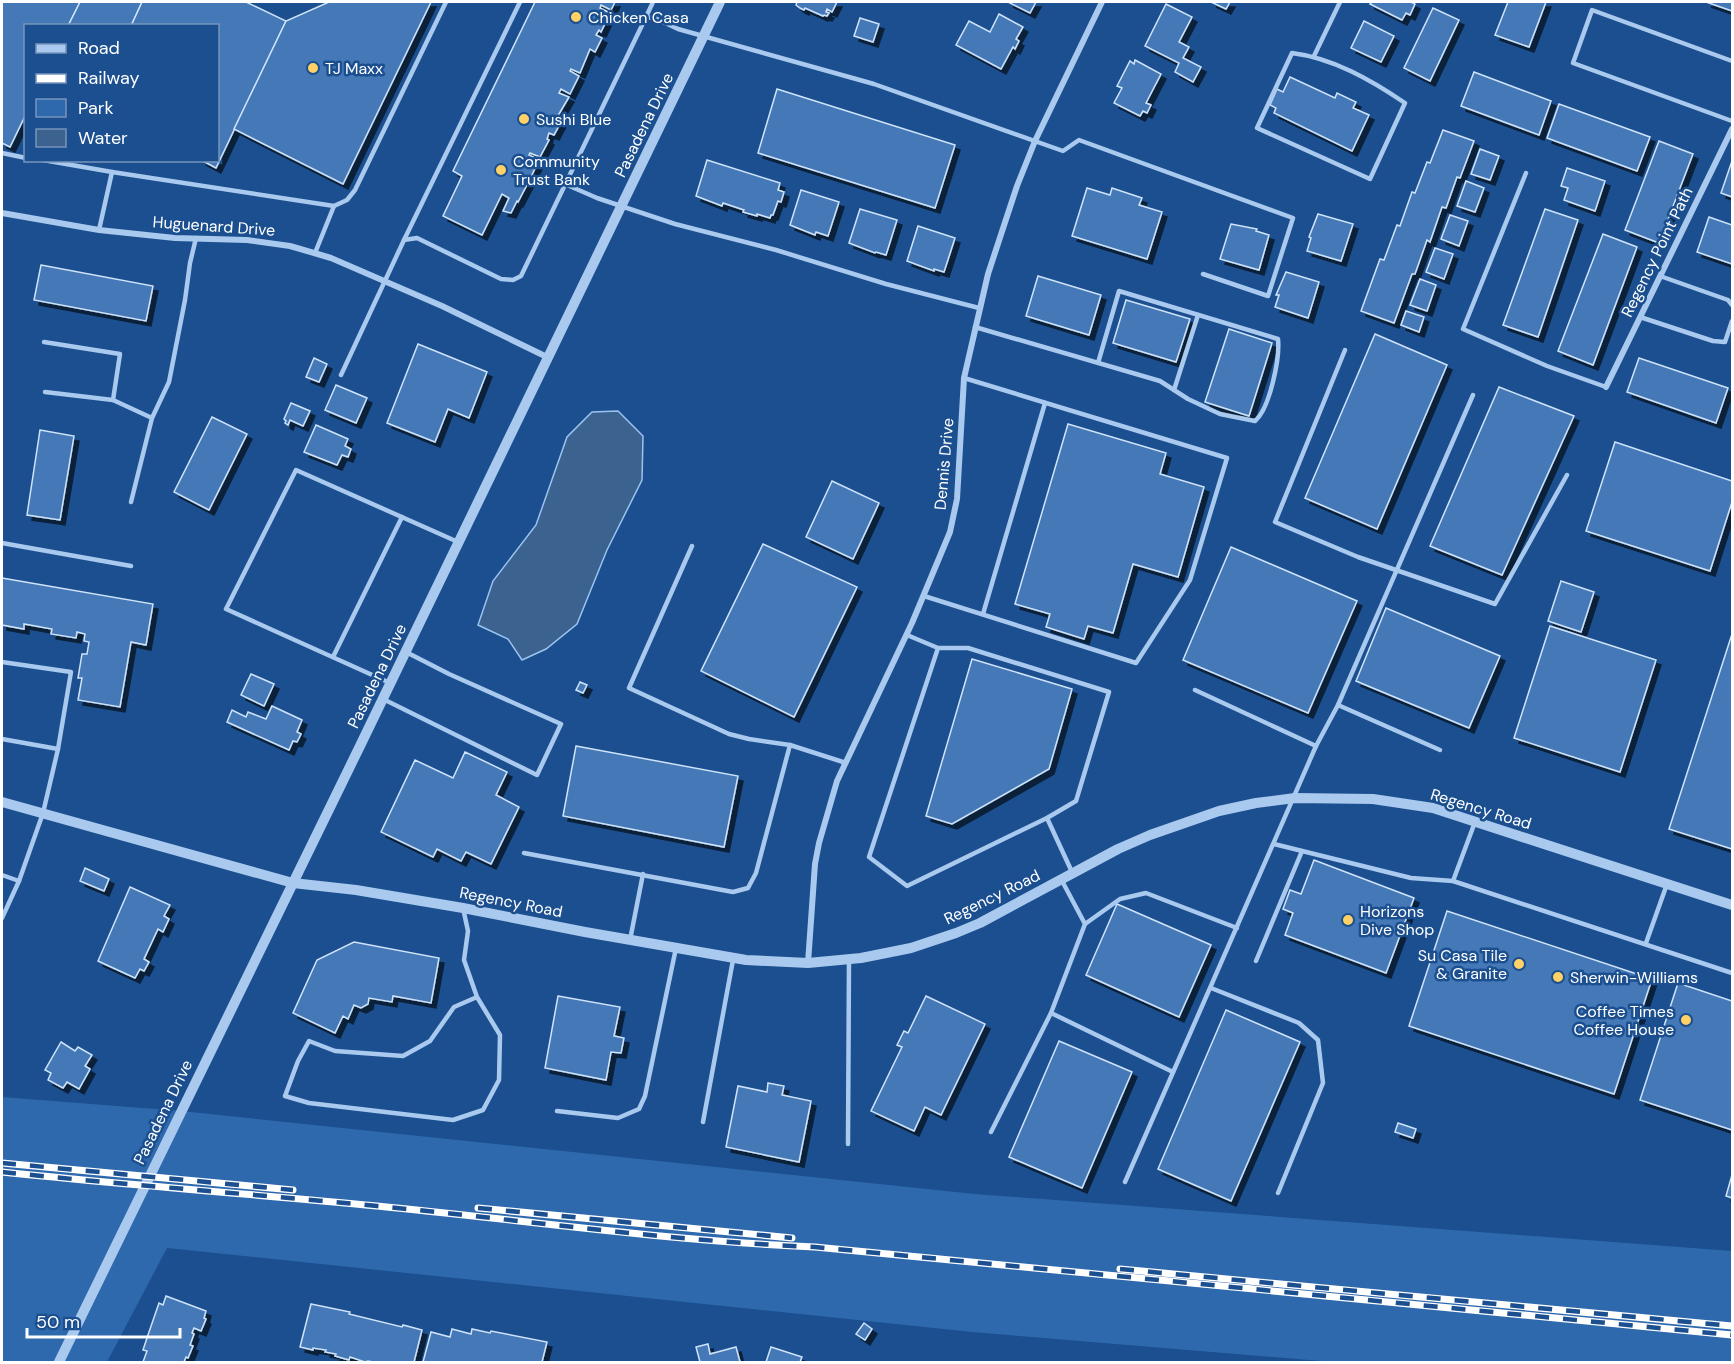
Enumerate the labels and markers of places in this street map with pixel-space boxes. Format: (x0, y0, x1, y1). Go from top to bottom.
place label: Chicken Casa (588, 7, 689, 28)
marker: Chicken Casa (569, 10, 583, 24)
place label: TJ Maxx (325, 58, 383, 79)
marker: TJ Maxx (306, 61, 320, 75)
place label: Sushi Blue (536, 109, 611, 130)
marker: Sushi Blue (517, 112, 531, 126)
place label: Community Trust Bank (513, 151, 600, 190)
marker: Community Trust Bank (494, 163, 508, 177)
place label: Horizons Dive Shop (1360, 901, 1434, 940)
marker: Horizons Dive Shop (1341, 913, 1355, 927)
place label: Su Casa Tile & Granite (1418, 945, 1507, 984)
marker: Su Casa Tile & Granite (1512, 957, 1526, 971)
place label: Sherwin-Williams (1570, 967, 1698, 988)
marker: Sherwin-Williams (1551, 970, 1565, 984)
place label: Coffee Times Coffee House (1573, 1001, 1674, 1040)
marker: Coffee Times Coffee House (1679, 1013, 1693, 1027)

